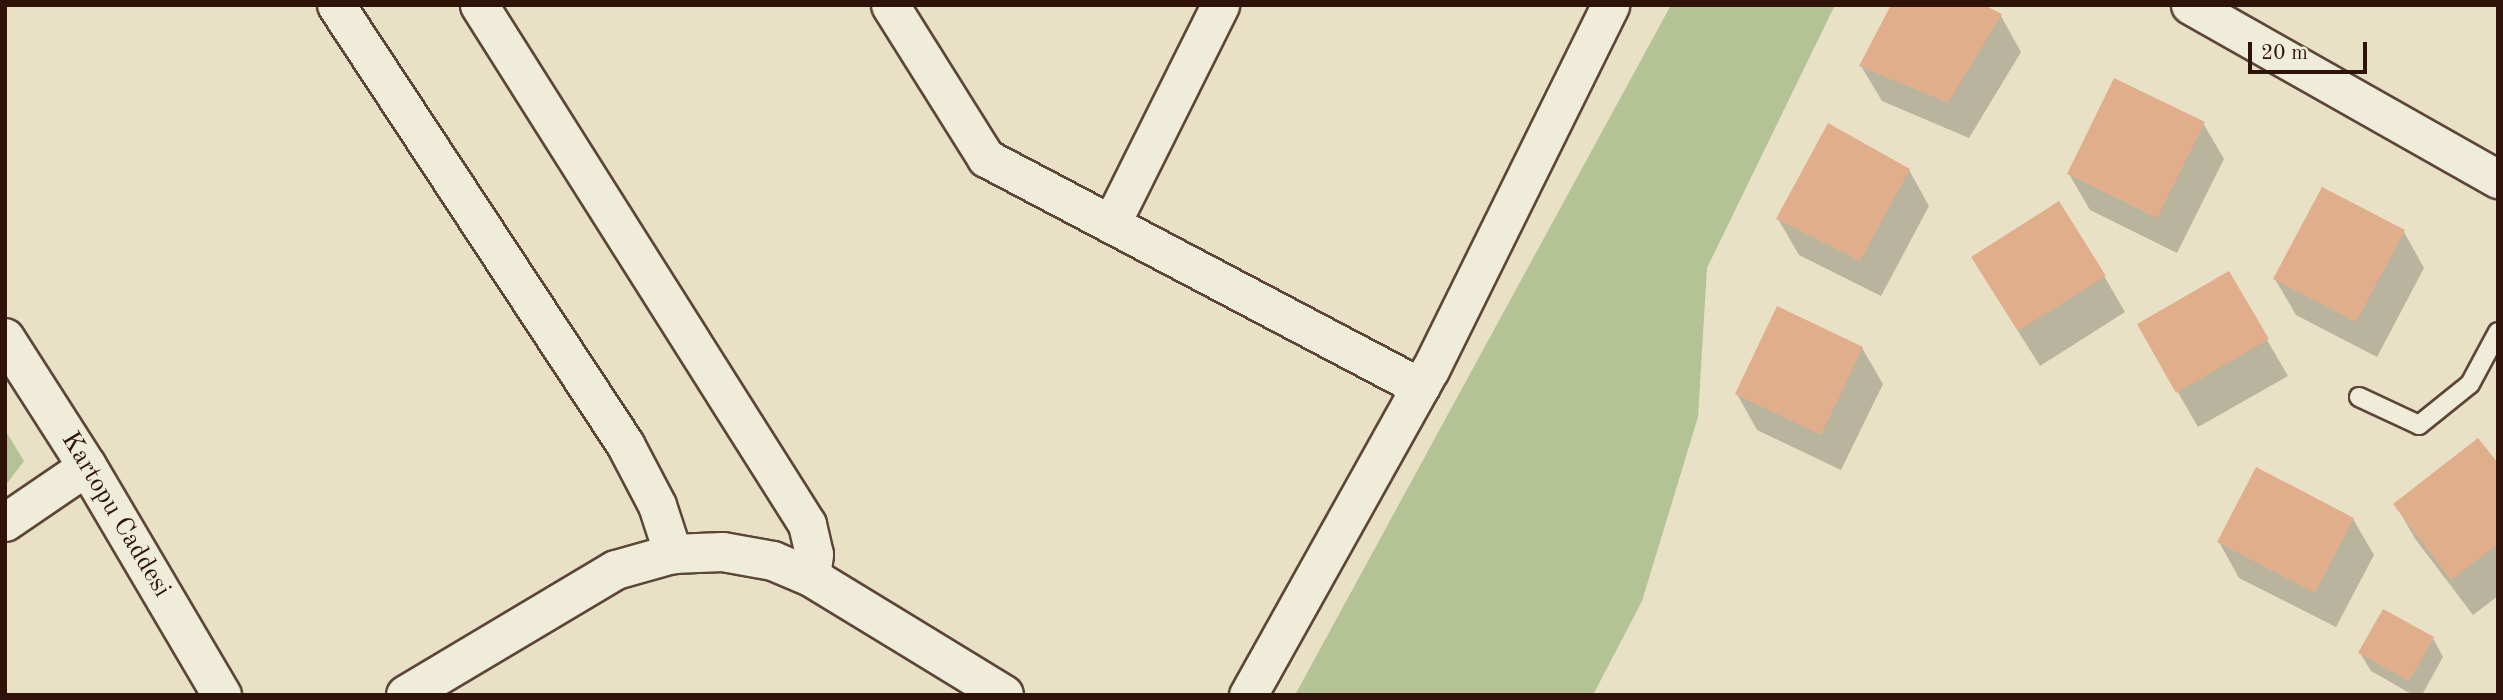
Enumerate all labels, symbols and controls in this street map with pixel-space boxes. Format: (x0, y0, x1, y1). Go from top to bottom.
scale bar (2251, 28, 2370, 72)
text: 20 m (2261, 43, 2308, 64)
street label: Kartopu Caddesi (53, 427, 177, 603)

